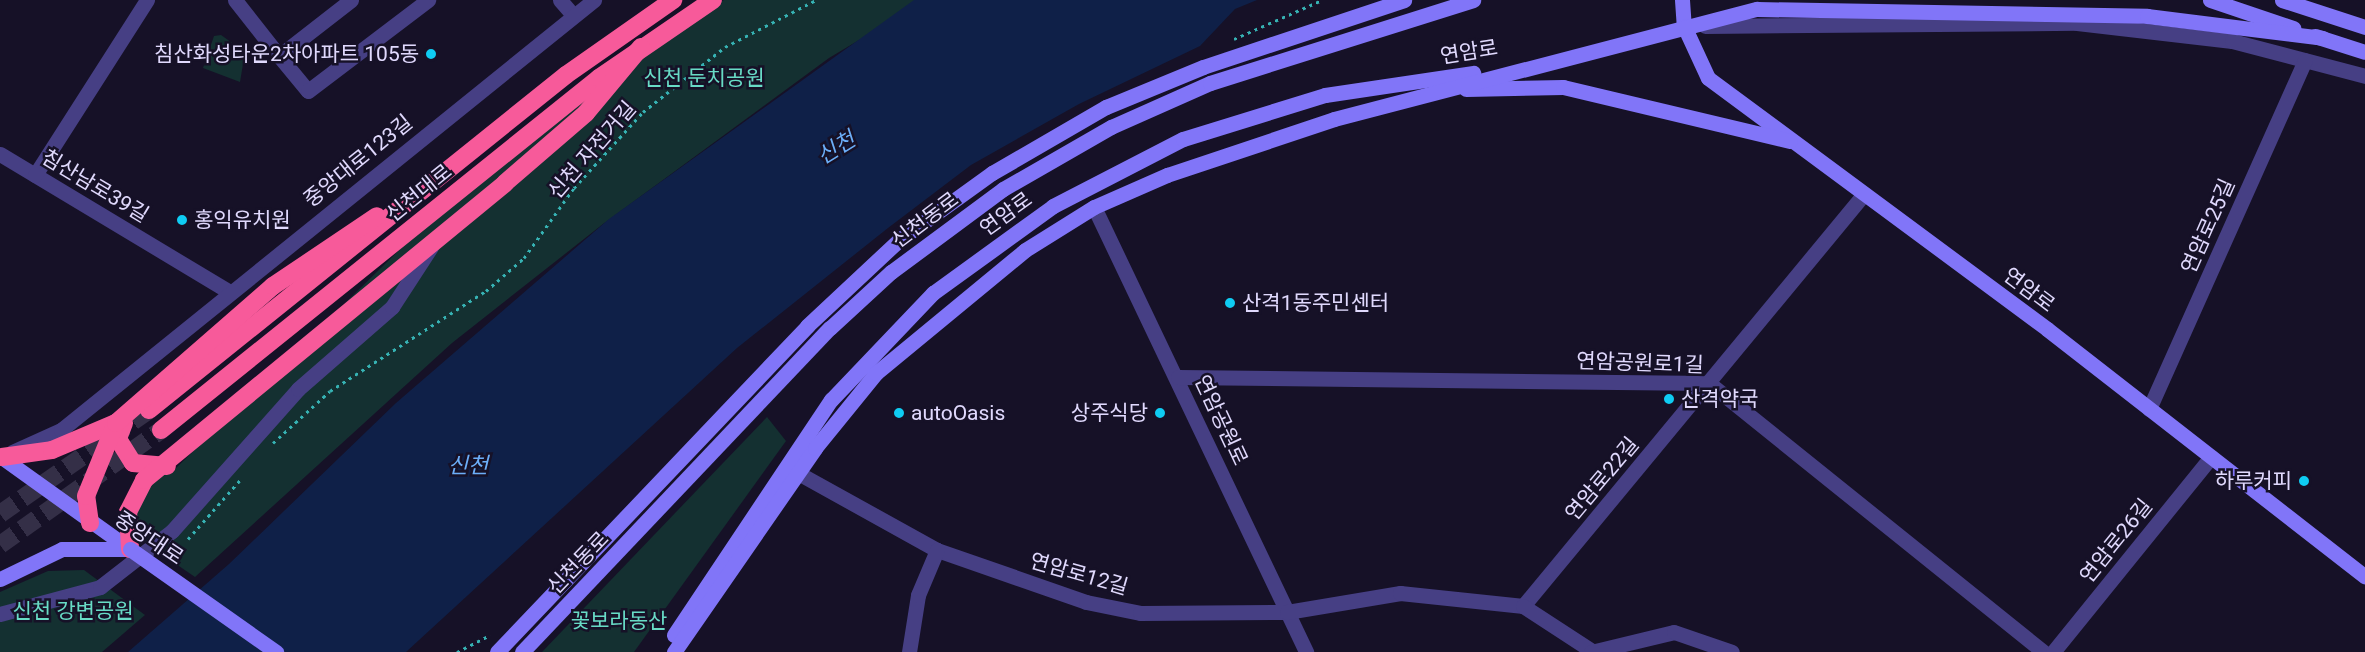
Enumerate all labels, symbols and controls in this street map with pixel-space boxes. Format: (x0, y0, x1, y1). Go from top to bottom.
street label: 연암로 (1438, 35, 1500, 69)
place label: 침산화성타운2차아파트 105동 (154, 41, 419, 67)
marker: 침산화성타운2차아파트 105동 (424, 47, 438, 61)
park label: 신천 둔치공원 (643, 65, 765, 91)
street label: 신천 자전거길 (543, 96, 641, 204)
street label: 중앙대로123길 (299, 110, 417, 212)
water label: 신천 (812, 126, 860, 170)
street label: 침산남로39길 (37, 144, 153, 228)
street label: 신천대로 (381, 159, 457, 227)
street label: 연암로25길 (2176, 175, 2240, 277)
street label: 신천동로 (887, 187, 963, 253)
street label: 연암로 (975, 187, 1037, 241)
place label: 홍익유치원 (194, 207, 291, 233)
marker: 홍익유치원 (175, 213, 189, 227)
street label: 연암로 (1998, 262, 2060, 318)
place label: 산격1동주민센터 (1242, 290, 1389, 316)
marker: 산격1동주민센터 (1223, 296, 1237, 310)
street label: 연암공원로1길 (1576, 348, 1704, 378)
street label: 연암공원로 (1189, 371, 1253, 469)
place label: 산격약국 (1681, 386, 1758, 412)
marker: 산격약국 (1662, 392, 1676, 406)
place label: autoOasis (911, 400, 1005, 426)
place label: 상주식당 (1071, 400, 1148, 426)
marker: autoOasis (892, 406, 906, 420)
marker: 상주식당 (1153, 406, 1167, 420)
street label: 연암로22길 (1560, 432, 1644, 526)
water label: 신천 (448, 453, 488, 479)
place label: 하루커피 (2215, 468, 2292, 494)
marker: 하루커피 (2297, 474, 2311, 488)
street label: 연암로26길 (2074, 494, 2158, 588)
street label: 중앙대로 (110, 506, 188, 570)
street label: 신천동로 (542, 526, 614, 600)
street label: 연암로12길 (1027, 548, 1131, 600)
park label: 신천 강변공원 (12, 598, 134, 624)
park label: 꽃보라동산 (571, 608, 667, 634)

